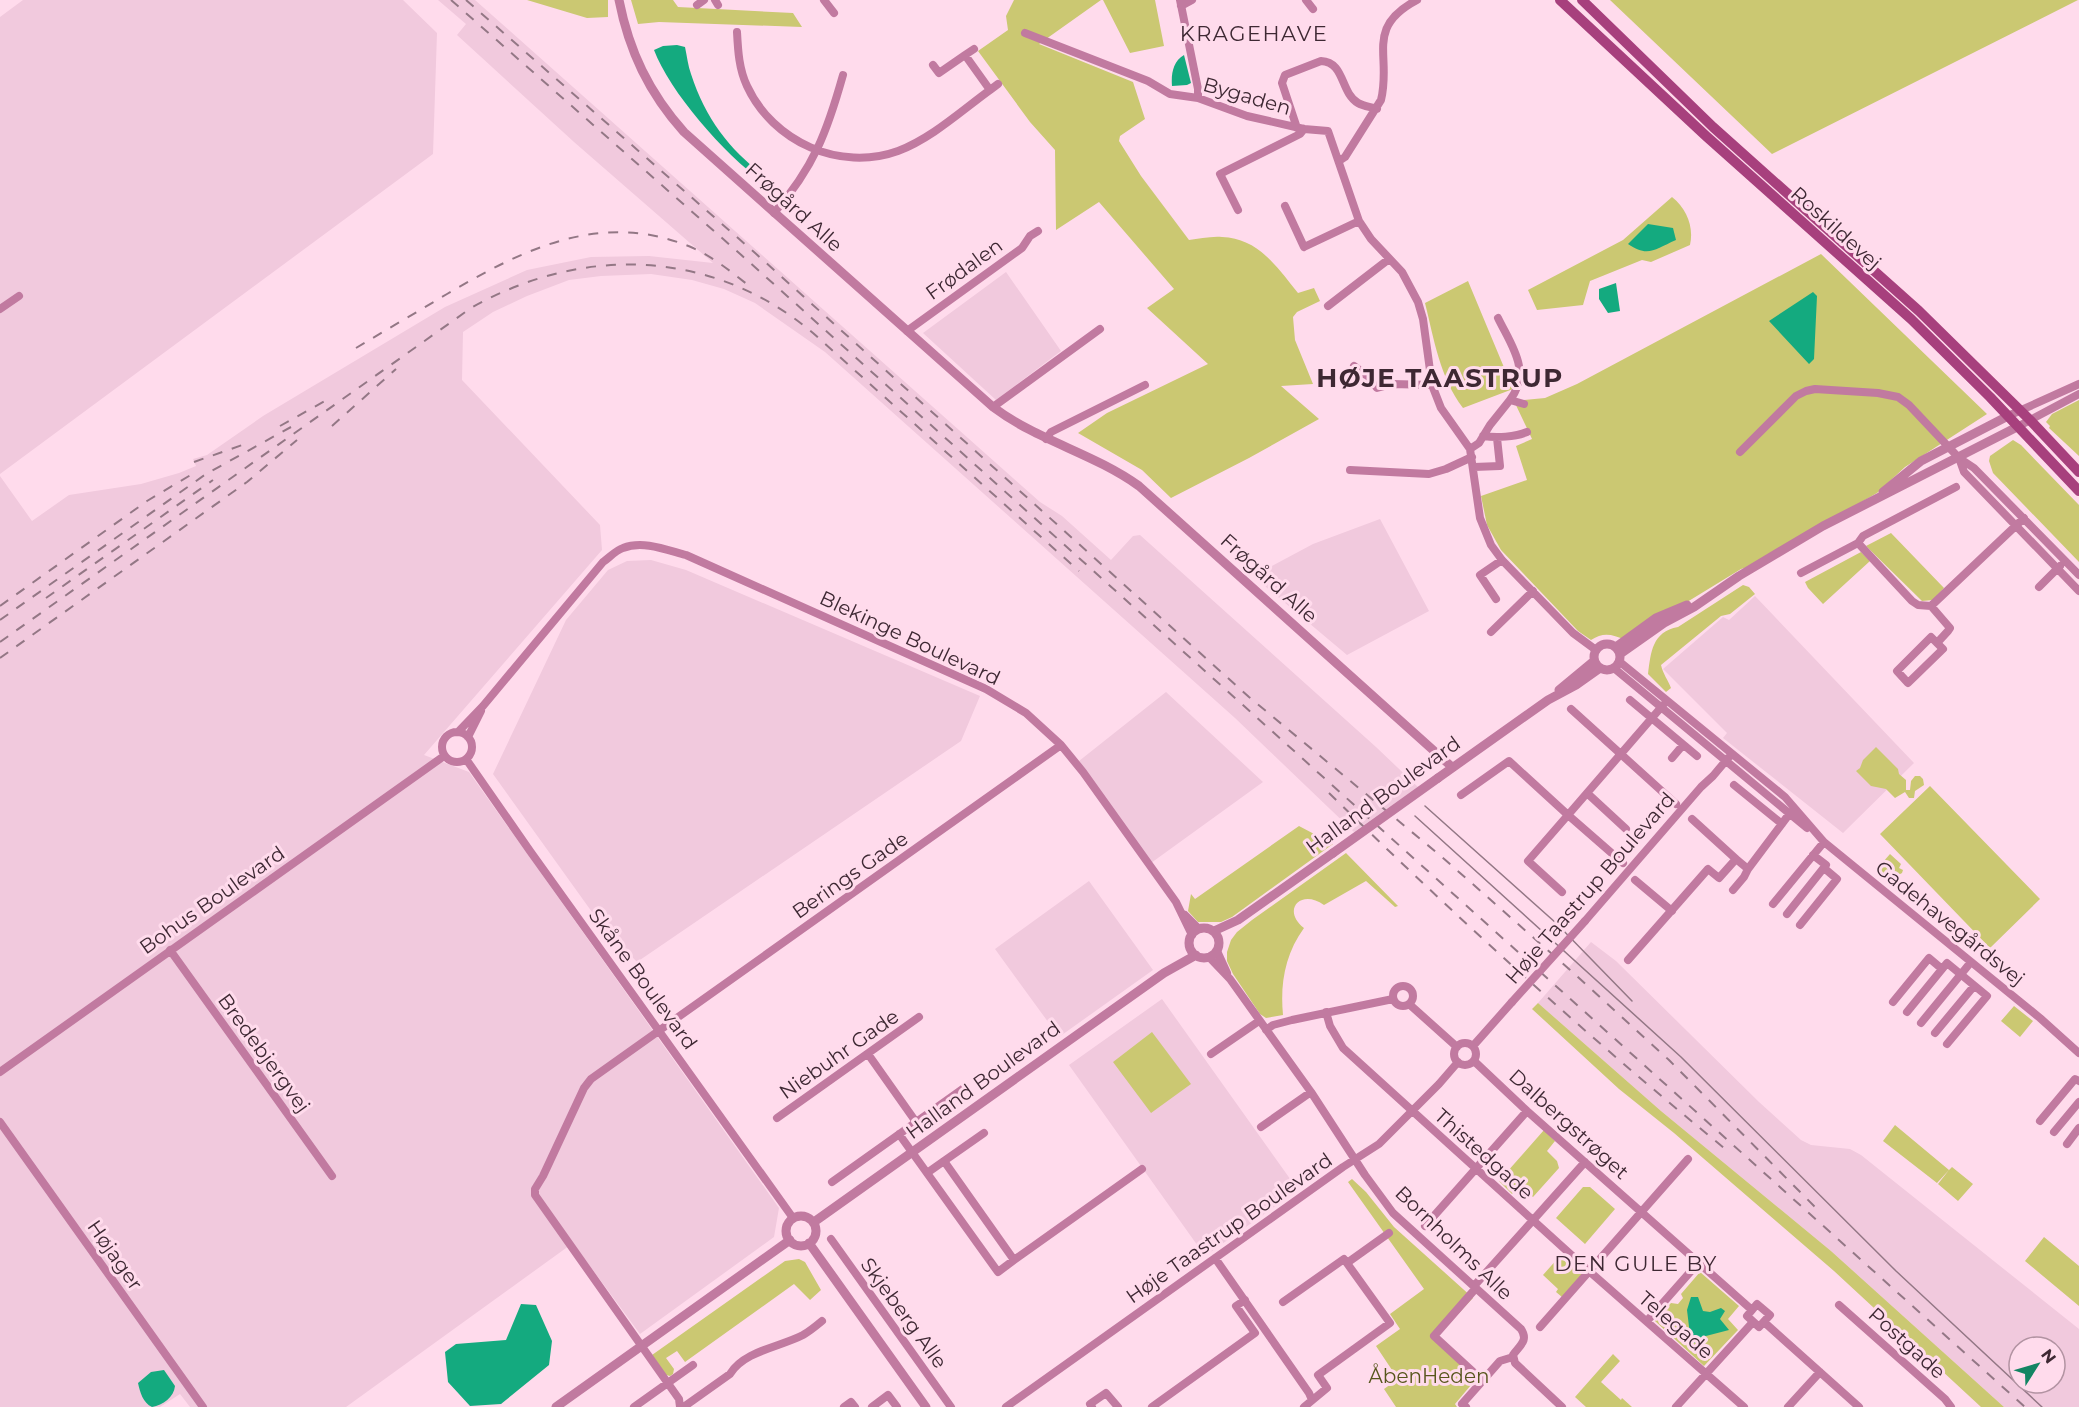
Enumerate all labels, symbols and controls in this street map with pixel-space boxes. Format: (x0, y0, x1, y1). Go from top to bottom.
district label: KRAGEHAVE (1180, 21, 1328, 46)
street label: Bygaden (1200, 72, 1294, 120)
street label: Frøgård Alle (741, 157, 847, 257)
street label: Roskildevej (1786, 181, 1886, 275)
street label: Frødalen (921, 233, 1007, 305)
district label: HØJE TAASTRUP (1316, 362, 1564, 394)
street label: Frøgård Alle (1216, 528, 1322, 628)
street label: Blekinge Boulevard (816, 586, 1004, 690)
street label: Halland Boulevard (1301, 731, 1465, 859)
street label: Høje Taastrup Boulevard (1500, 787, 1680, 989)
street label: Berings Gade (788, 826, 912, 924)
street label: Bohus Boulevard (135, 841, 289, 959)
street label: Gadehavegårdsvej (1871, 855, 2029, 991)
street label: Skåne Boulevard (584, 904, 702, 1054)
street label: Bredebjergvej (213, 989, 315, 1117)
street label: Niebuhr Gade (775, 1004, 903, 1104)
street label: Halland Boulevard (901, 1016, 1065, 1144)
street label: Dalbergstrøget (1504, 1064, 1634, 1184)
street label: Thistedgade (1430, 1103, 1538, 1205)
street label: Høje Taastrup Boulevard (1121, 1148, 1337, 1308)
street label: Bornholms Alle (1390, 1181, 1518, 1305)
street label: Højager (82, 1215, 148, 1295)
district label: DEN GULE BY (1554, 1251, 1718, 1276)
street label: Skjeberg Alle (856, 1253, 952, 1373)
street label: Telegade (1634, 1286, 1718, 1364)
street label: Postgade (1864, 1302, 1950, 1384)
north arrow (2007, 1335, 2067, 1395)
text: N (2037, 1345, 2060, 1367)
park label: ÅbenHeden (1369, 1363, 1490, 1388)

